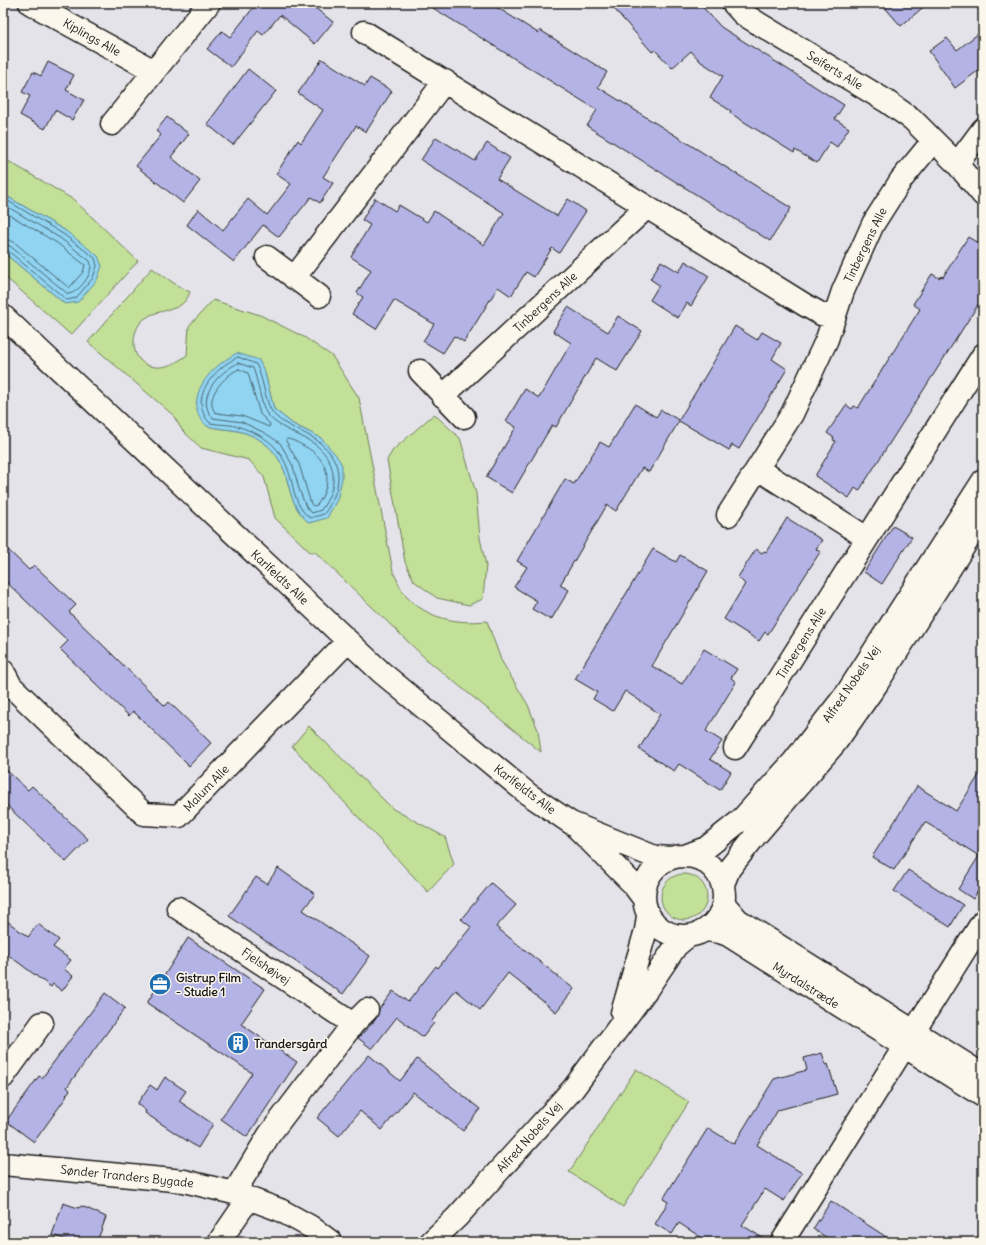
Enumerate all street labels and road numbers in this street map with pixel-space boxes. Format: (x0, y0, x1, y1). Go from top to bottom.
street label: Kiplings Alle (60, 15, 124, 59)
street label: Seiferts Alle (804, 47, 866, 93)
street label: Tinbergens Alle (840, 205, 890, 285)
street label: Tinbergens Alle (510, 269, 580, 335)
street label: Karlfeldts Alle (248, 546, 312, 608)
street label: Tinbergens Alle (773, 604, 829, 682)
street label: Alfred Nobels Vej (819, 643, 883, 725)
street label: Karlfeldts Alle (491, 761, 559, 817)
street label: Malum Alle (180, 762, 232, 814)
street label: Fjelshøjvej (239, 944, 293, 988)
street label: Myrdalstræde (770, 959, 842, 1011)
street label: Alfred Nobels Vej (493, 1098, 565, 1176)
street label: Sønder Tranders Bygade (60, 1162, 194, 1190)

